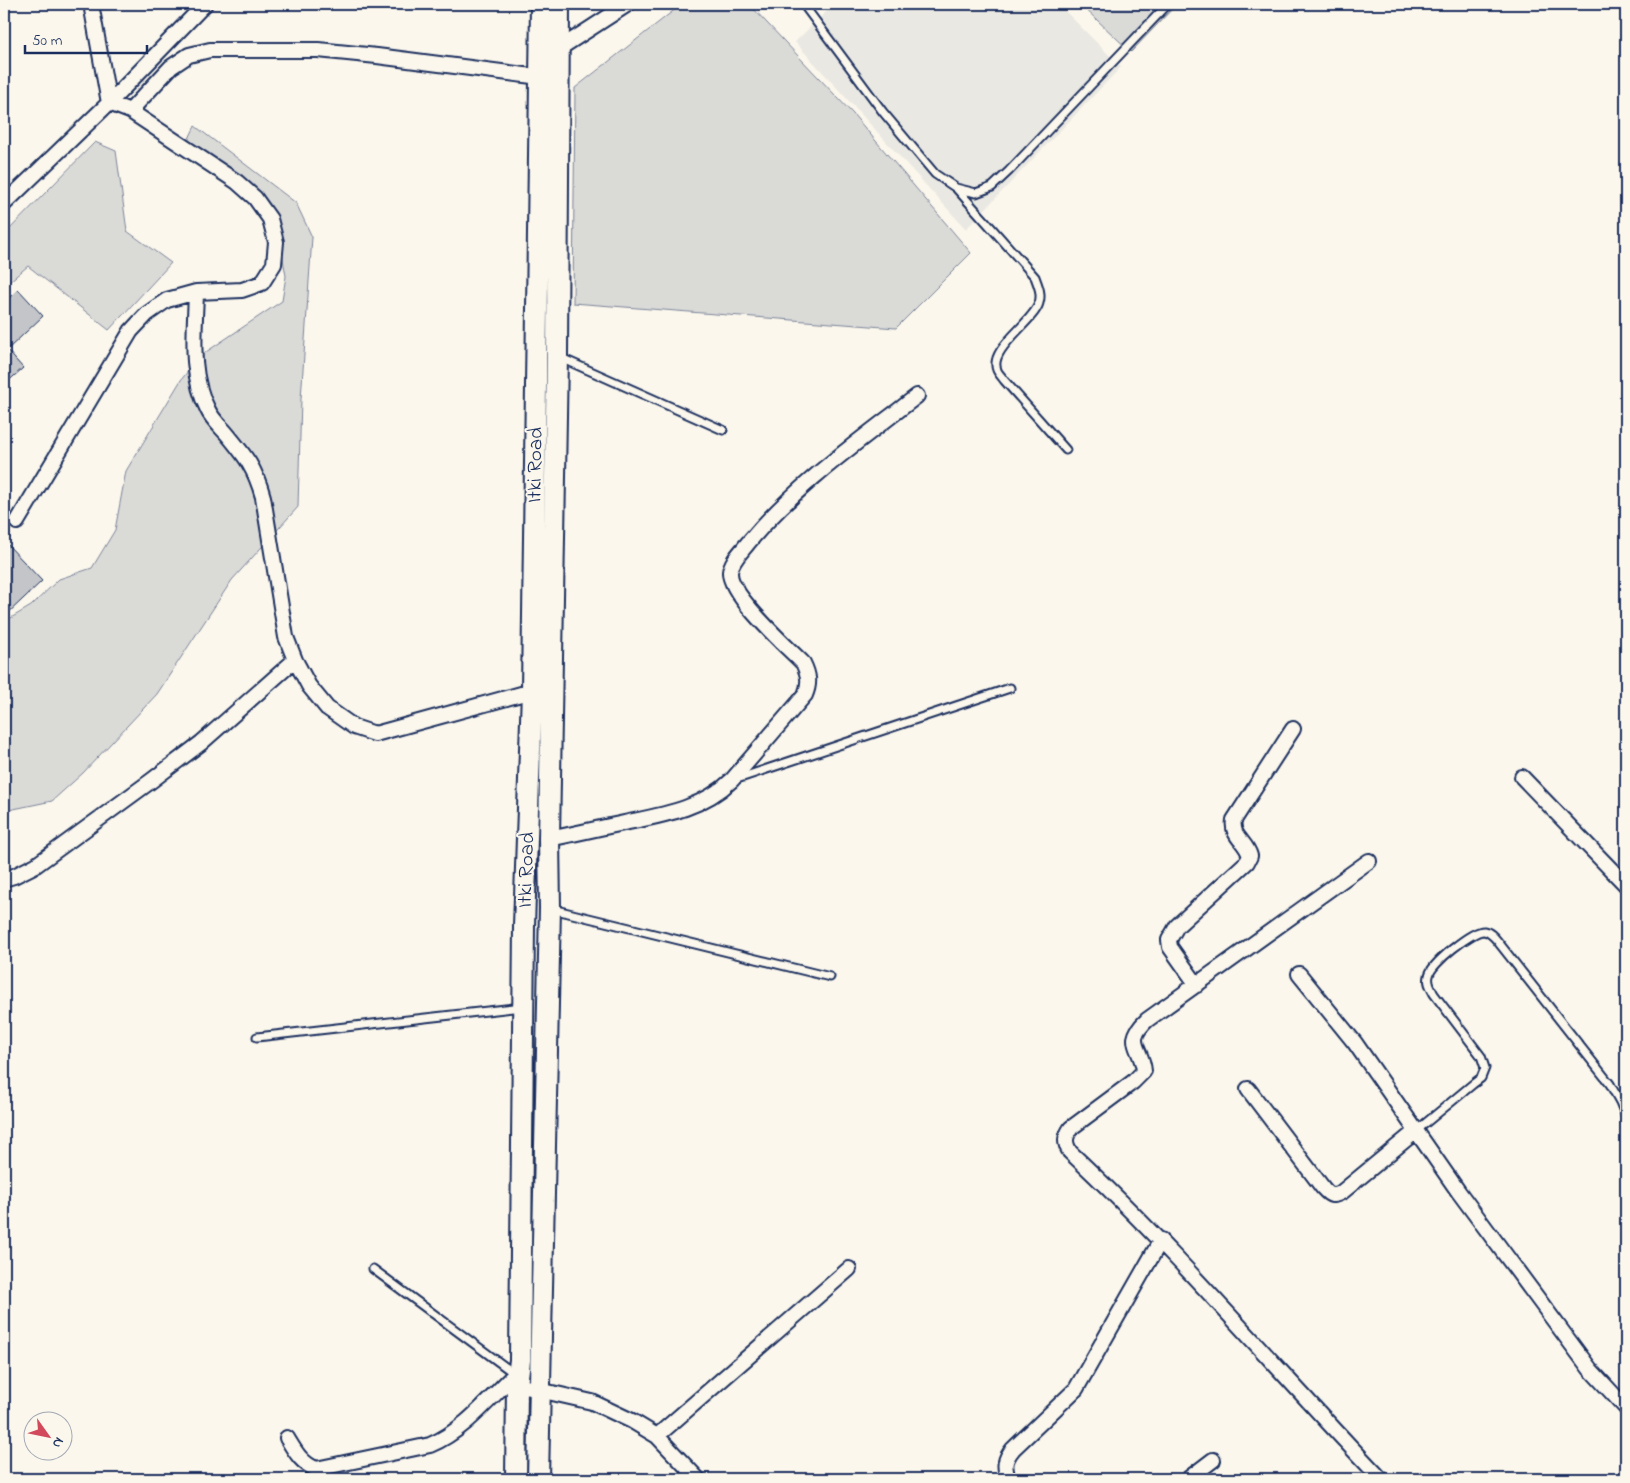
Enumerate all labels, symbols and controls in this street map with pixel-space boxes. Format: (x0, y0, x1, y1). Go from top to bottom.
scale bar (25, 22, 148, 54)
text: 50 m (32, 30, 63, 52)
street label: Itki Road (520, 427, 552, 503)
street label: Itki Road (511, 831, 543, 909)
north arrow (22, 1410, 72, 1460)
text: N (46, 1433, 69, 1452)

